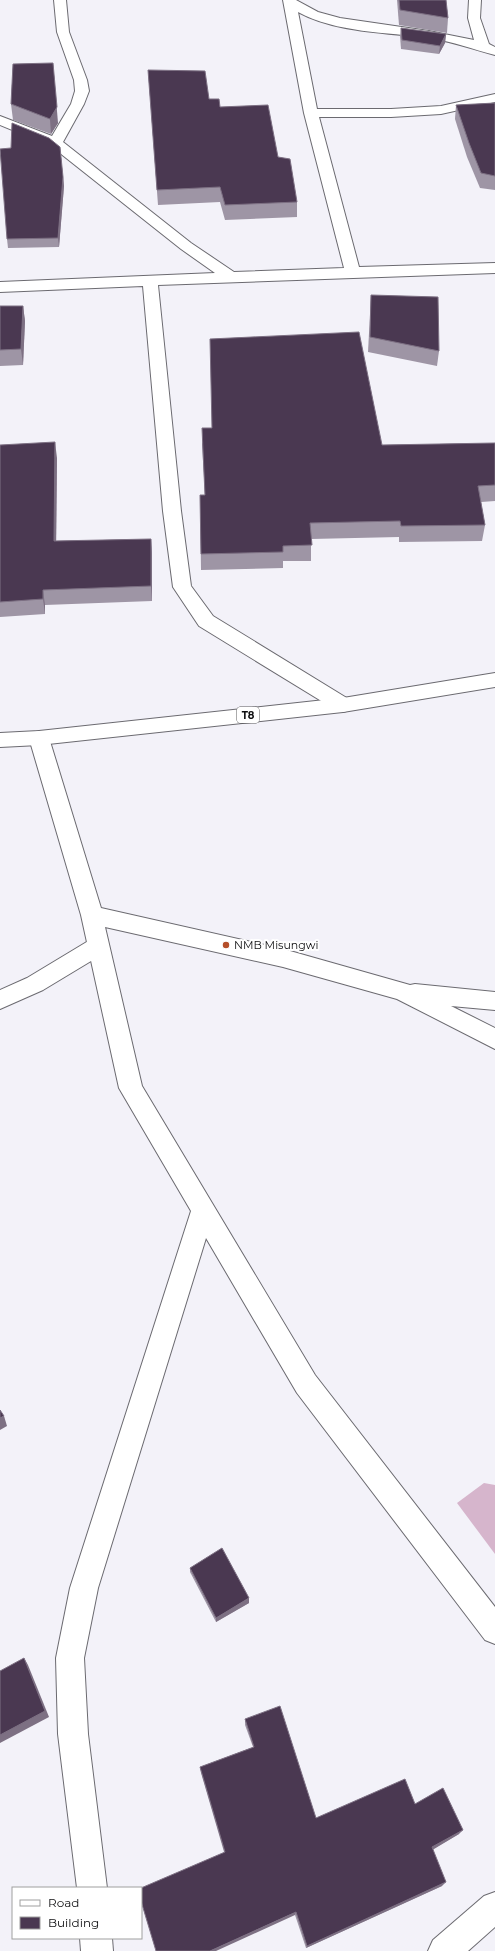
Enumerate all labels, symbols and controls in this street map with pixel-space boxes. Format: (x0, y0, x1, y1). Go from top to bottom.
road number: T8 (237, 707, 259, 723)
place label: NMB Misungwi (234, 938, 318, 952)
marker: NMB Misungwi (221, 940, 231, 950)
legend (12, 1887, 142, 1939)
text: Road (48, 1895, 79, 1910)
text: Building (48, 1915, 99, 1930)

